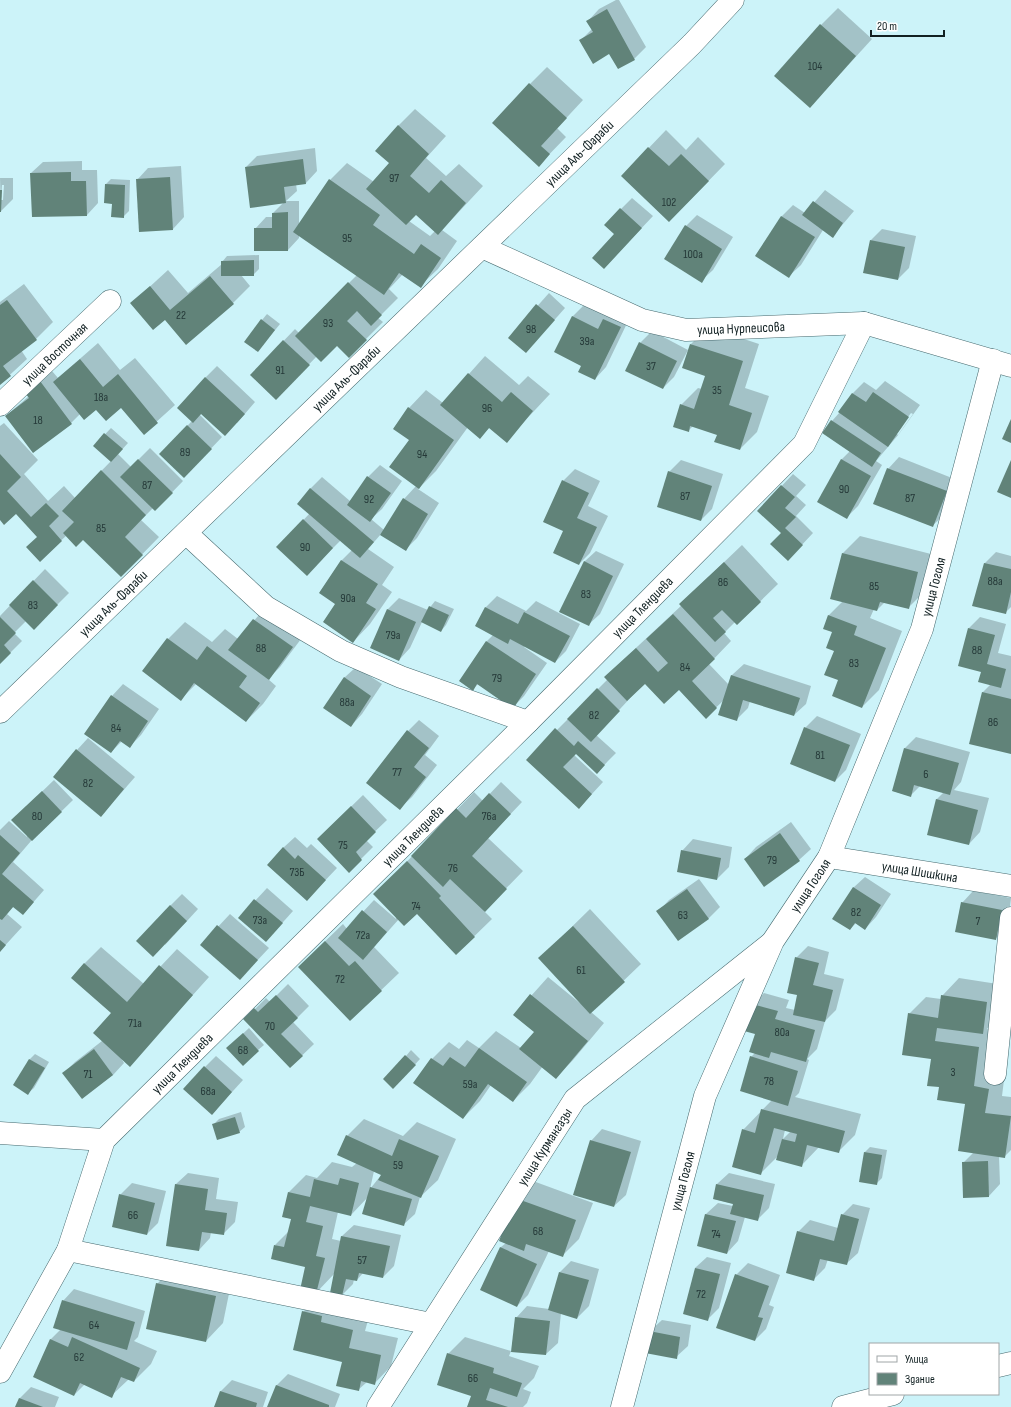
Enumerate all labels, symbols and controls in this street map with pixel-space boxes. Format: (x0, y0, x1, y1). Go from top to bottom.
scale bar (871, 12, 944, 38)
text: 20 m (877, 19, 897, 34)
house number: 104 (808, 59, 822, 74)
street label: улица Аль-Фараби (542, 116, 617, 190)
house number: 97 (389, 171, 399, 186)
house number: 102 (662, 195, 676, 210)
house number: 95 (342, 231, 352, 246)
house number: 100а (683, 247, 703, 262)
house number: 22 (176, 308, 186, 323)
house number: 93 (323, 316, 333, 331)
street label: улица Восточная (18, 318, 91, 389)
street label: улица Нурпеисова (697, 318, 785, 338)
house number: 98 (526, 322, 536, 337)
house number: 39а (580, 334, 595, 349)
street label: улица Аль-Фараби (308, 341, 384, 415)
house number: 37 (646, 359, 656, 374)
house number: 91 (275, 363, 286, 378)
house number: 35 (712, 383, 722, 398)
house number: 18а (94, 390, 108, 405)
house number: 96 (482, 401, 492, 416)
house number: 18 (33, 413, 43, 428)
house number: 89 (180, 445, 190, 460)
house number: 94 (417, 447, 427, 462)
house number: 87 (142, 478, 152, 493)
house number: 90 (839, 482, 849, 497)
house number: 87 (680, 489, 690, 504)
house number: 87 (905, 491, 915, 506)
house number: 92 (364, 492, 374, 507)
house number: 85 (96, 521, 106, 536)
house number: 90 (300, 540, 310, 555)
street label: улица Гоголя (917, 555, 949, 618)
street label: улица Аль-Фараби (75, 566, 151, 640)
street label: улица Тлендиева (608, 573, 676, 641)
house number: 88а (987, 574, 1003, 589)
house number: 86 (718, 575, 728, 590)
house number: 85 (869, 579, 879, 594)
house number: 83 (581, 587, 591, 602)
house number: 90а (340, 591, 356, 606)
house number: 83 (28, 598, 38, 613)
house number: 79а (386, 628, 401, 643)
house number: 88 (256, 641, 266, 656)
house number: 88 (972, 643, 982, 658)
house number: 83 (849, 656, 859, 671)
house number: 84 (680, 660, 690, 675)
house number: 79 (492, 671, 502, 686)
house number: 88а (339, 695, 355, 710)
house number: 82 (589, 708, 599, 723)
house number: 86 (988, 715, 998, 730)
house number: 84 (111, 721, 121, 736)
house number: 81 (815, 748, 826, 763)
house number: 77 (392, 765, 402, 780)
house number: 6 (923, 767, 929, 782)
house number: 82 (83, 776, 93, 791)
street label: улица Тлендиева (379, 802, 447, 870)
house number: 80 (32, 809, 42, 824)
house number: 76а (482, 809, 497, 824)
house number: 75 (338, 838, 348, 853)
house number: 79 (767, 853, 777, 868)
street label: улица Гоголя (786, 855, 834, 915)
street label: улица Шишкина (881, 857, 959, 886)
house number: 76 (448, 861, 458, 876)
house number: 73Б (289, 865, 305, 880)
house number: 74 (411, 899, 421, 914)
house number: 82 (851, 905, 861, 920)
house number: 63 (678, 908, 688, 923)
house number: 73а (253, 913, 268, 928)
house number: 7 (976, 914, 981, 929)
house number: 72а (356, 928, 371, 943)
house number: 61 (576, 963, 587, 978)
house number: 72 (335, 972, 345, 987)
house number: 71а (128, 1016, 142, 1031)
house number: 70 (265, 1019, 275, 1034)
house number: 80а (774, 1025, 790, 1040)
street label: улица Тлендиева (148, 1029, 216, 1097)
house number: 68 (238, 1043, 248, 1058)
house number: 3 (950, 1065, 956, 1080)
house number: 71 (83, 1067, 93, 1082)
house number: 78 (764, 1074, 774, 1089)
house number: 59а (463, 1077, 478, 1092)
house number: 68а (200, 1084, 216, 1099)
street label: улица Курмангазы (513, 1105, 576, 1189)
street label: улица Гоголя (666, 1149, 698, 1213)
house number: 59 (393, 1158, 403, 1173)
house number: 66 (128, 1208, 138, 1223)
house number: 68 (533, 1224, 543, 1239)
house number: 74 (711, 1227, 721, 1242)
house number: 57 (357, 1253, 367, 1268)
house number: 72 (696, 1287, 706, 1302)
house number: 64 (89, 1318, 99, 1333)
legend (869, 1343, 999, 1395)
house number: 62 (74, 1350, 84, 1365)
text: Улица (905, 1352, 929, 1367)
house number: 66 (468, 1371, 478, 1386)
text: Здание (905, 1372, 935, 1387)

